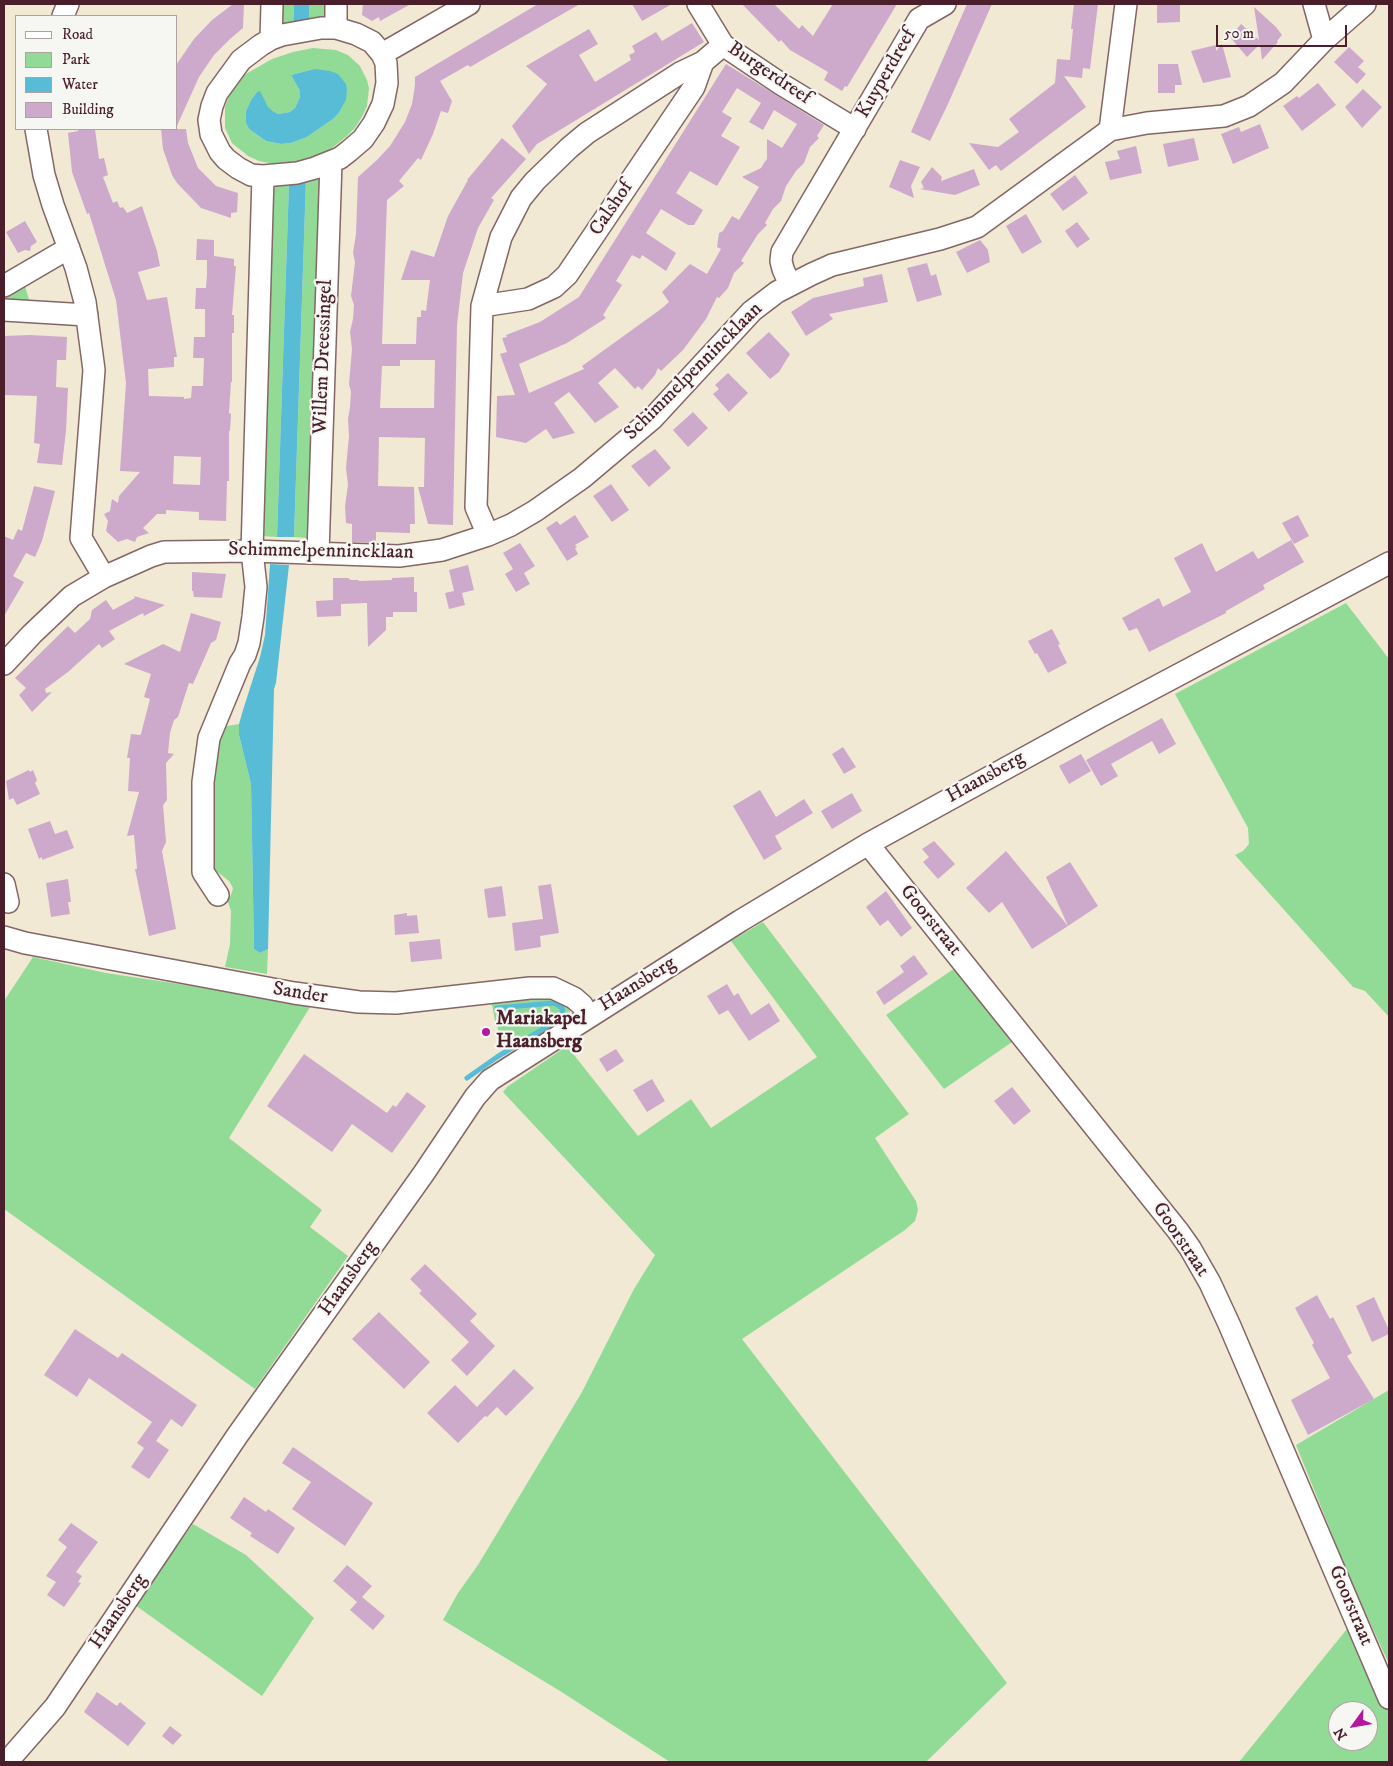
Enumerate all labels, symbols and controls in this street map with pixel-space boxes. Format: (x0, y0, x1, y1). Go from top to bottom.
legend (15, 15, 178, 130)
scale bar (1218, 15, 1349, 47)
text: 50 m (1224, 24, 1254, 43)
text: Road (62, 25, 93, 44)
street label: Kuyperdreef (852, 25, 922, 123)
street label: Burgerdreef (723, 37, 815, 111)
text: Park (62, 50, 90, 69)
text: Water (62, 75, 98, 94)
text: Building (62, 100, 114, 119)
street label: Calshof (585, 177, 639, 241)
street label: Willem Dreessingel (309, 279, 339, 435)
street label: Schimmelpennincklaan (620, 298, 768, 446)
street label: Schimmelpennincklaan (228, 538, 414, 566)
street label: Haansberg (943, 747, 1029, 809)
street label: Goorstraat (894, 881, 966, 961)
street label: Haansberg (595, 952, 681, 1018)
street label: Sander (271, 978, 329, 1010)
place label: Mariakapel Haansberg (496, 1008, 587, 1055)
marker: Mariakapel Haansberg (480, 1026, 492, 1038)
street label: Goorstraat (1146, 1198, 1214, 1282)
street label: Haansberg (315, 1237, 383, 1321)
street label: Goorstraat (1322, 1562, 1378, 1650)
street label: Haansberg (85, 1570, 153, 1654)
north arrow (1328, 1701, 1378, 1751)
text: N (1330, 1724, 1352, 1743)

